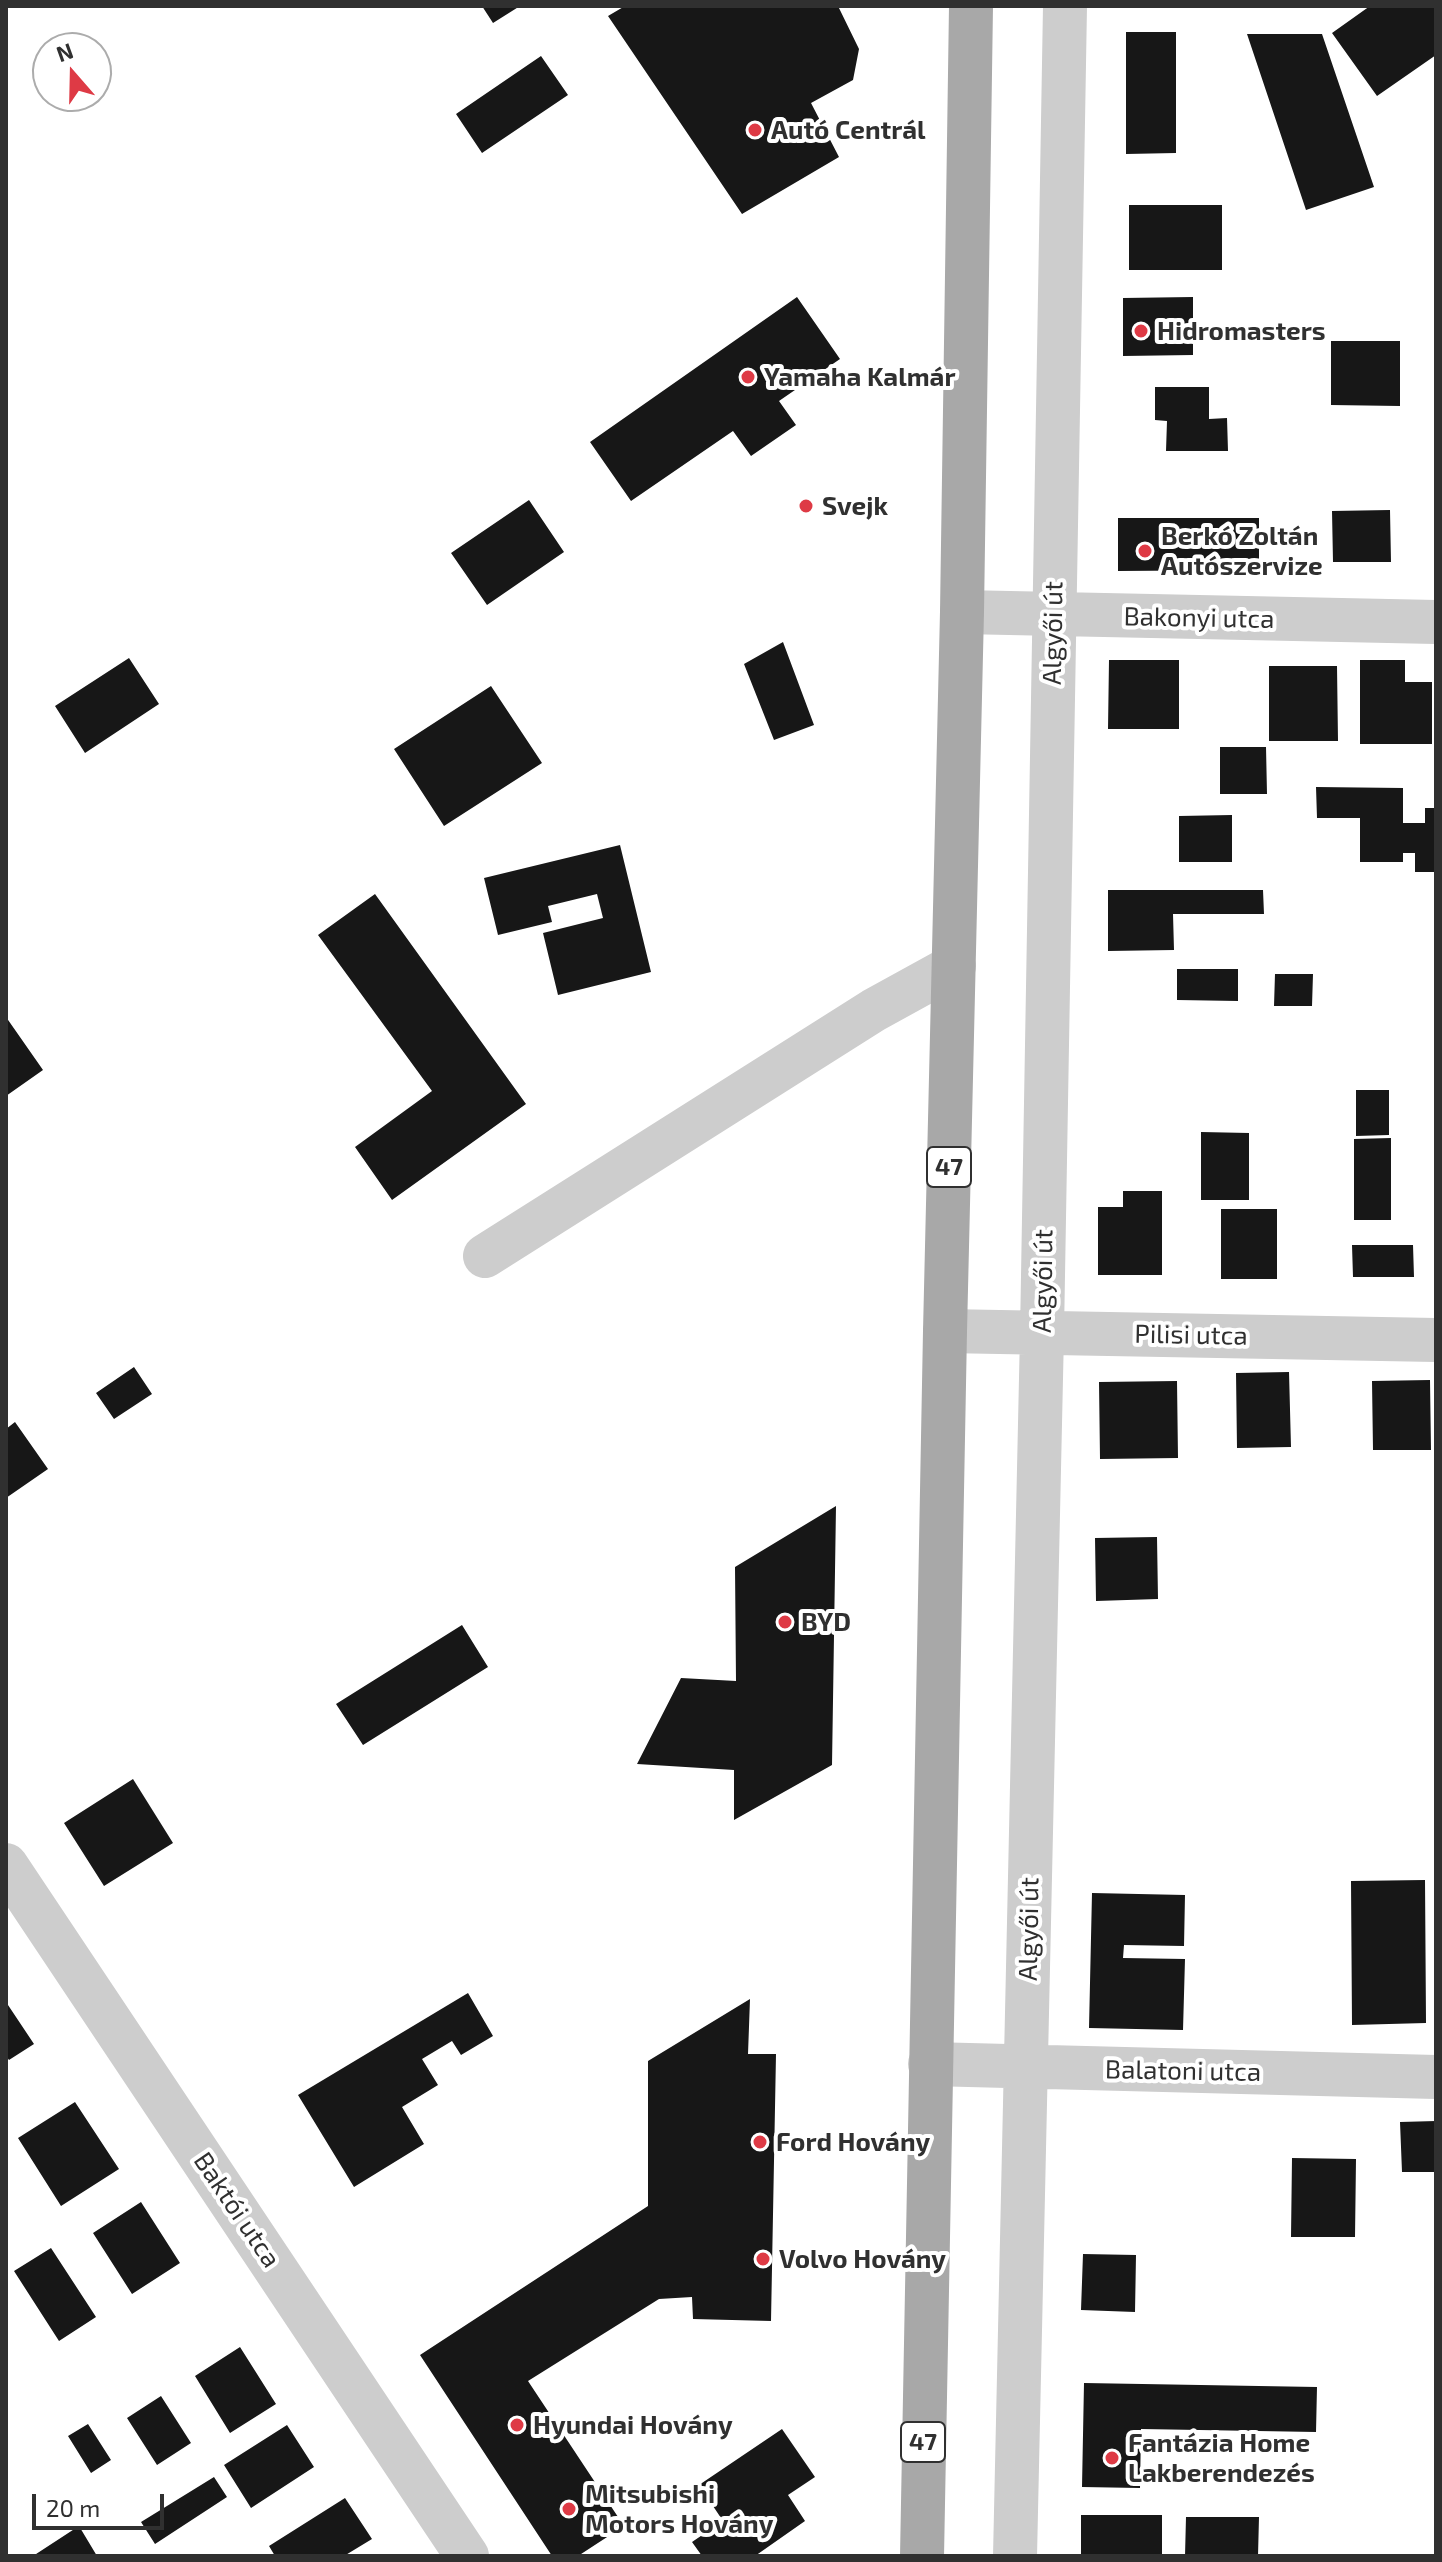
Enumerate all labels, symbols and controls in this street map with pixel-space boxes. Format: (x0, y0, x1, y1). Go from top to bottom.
north arrow (32, 32, 112, 112)
text: N (53, 36, 76, 66)
place label: Autó Centrál (771, 114, 926, 146)
marker: Autó Centrál (746, 121, 764, 139)
place label: Hidromasters (1157, 315, 1326, 347)
marker: Hidromasters (1132, 322, 1150, 340)
place label: Yamaha Kalmár (764, 361, 956, 393)
marker: Yamaha Kalmár (739, 368, 757, 386)
place label: Svejk (822, 490, 888, 522)
marker: Svejk (797, 497, 815, 515)
place label: Berkó Zoltán Autószervize (1161, 520, 1323, 582)
marker: Berkó Zoltán Autószervize (1136, 542, 1154, 560)
street label: Algyői út (1036, 581, 1070, 685)
street label: Bakonyi utca (1123, 601, 1275, 635)
road number: 47 (927, 1147, 971, 1187)
street label: Algyői út (1026, 1229, 1060, 1333)
street label: Pilisi utca (1134, 1318, 1248, 1352)
place label: BYD (801, 1606, 851, 1638)
marker: BYD (776, 1613, 794, 1631)
street label: Algyői út (1012, 1877, 1046, 1981)
street label: Balatoni utca (1105, 2054, 1261, 2088)
place label: Ford Hovány (776, 2126, 930, 2158)
marker: Ford Hovány (751, 2133, 769, 2151)
street label: Baktói utca (187, 2146, 287, 2274)
place label: Volvo Hovány (779, 2243, 946, 2275)
marker: Volvo Hovány (754, 2250, 772, 2268)
place label: Hyundai Hovány (533, 2409, 733, 2441)
marker: Hyundai Hovány (508, 2416, 526, 2434)
road number: 47 (901, 2422, 945, 2462)
place label: Fantázia Home Lakberendezés (1128, 2427, 1315, 2488)
marker: Fantázia Home Lakberendezés (1103, 2449, 1121, 2467)
scale bar (36, 2478, 168, 2528)
place label: Mitsubishi Motors Hovány (585, 2478, 773, 2540)
text: 20 m (46, 2493, 100, 2522)
marker: Mitsubishi Motors Hovány (560, 2500, 578, 2518)

